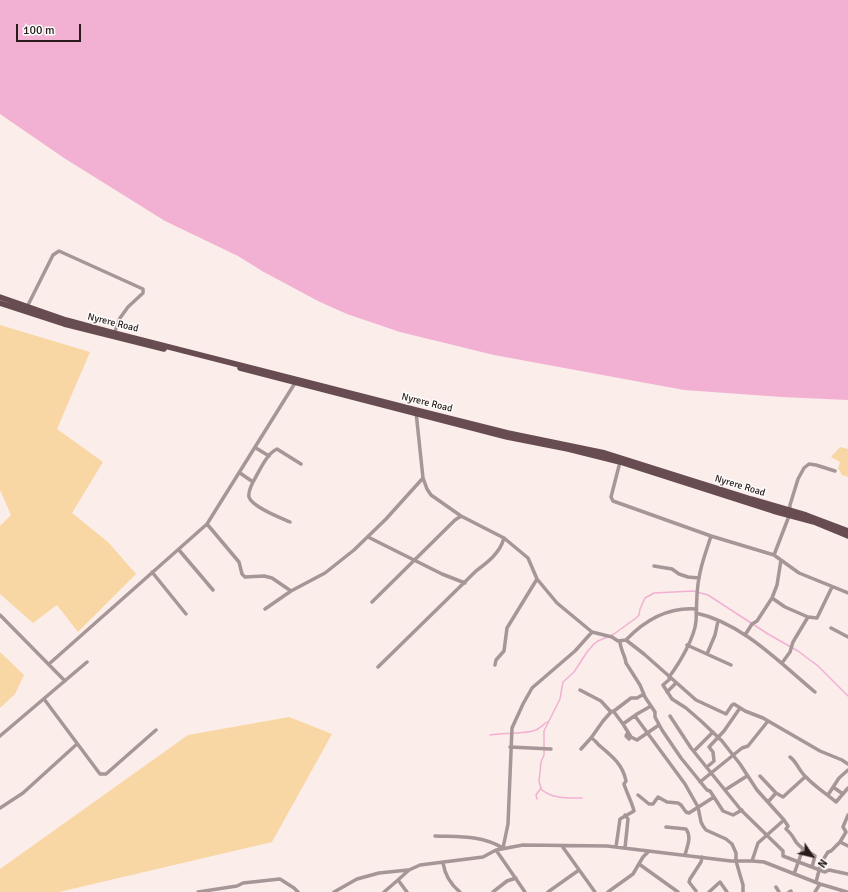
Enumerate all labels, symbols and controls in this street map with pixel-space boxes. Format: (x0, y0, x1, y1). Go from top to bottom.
scale bar (18, 16, 83, 42)
text: 100 m (23, 23, 55, 38)
street label: Nyrere Road (86, 311, 140, 335)
street label: Nyrere Road (400, 391, 454, 415)
street label: Nyrere Road (713, 473, 767, 499)
north arrow (792, 836, 832, 876)
text: N (815, 856, 830, 870)

